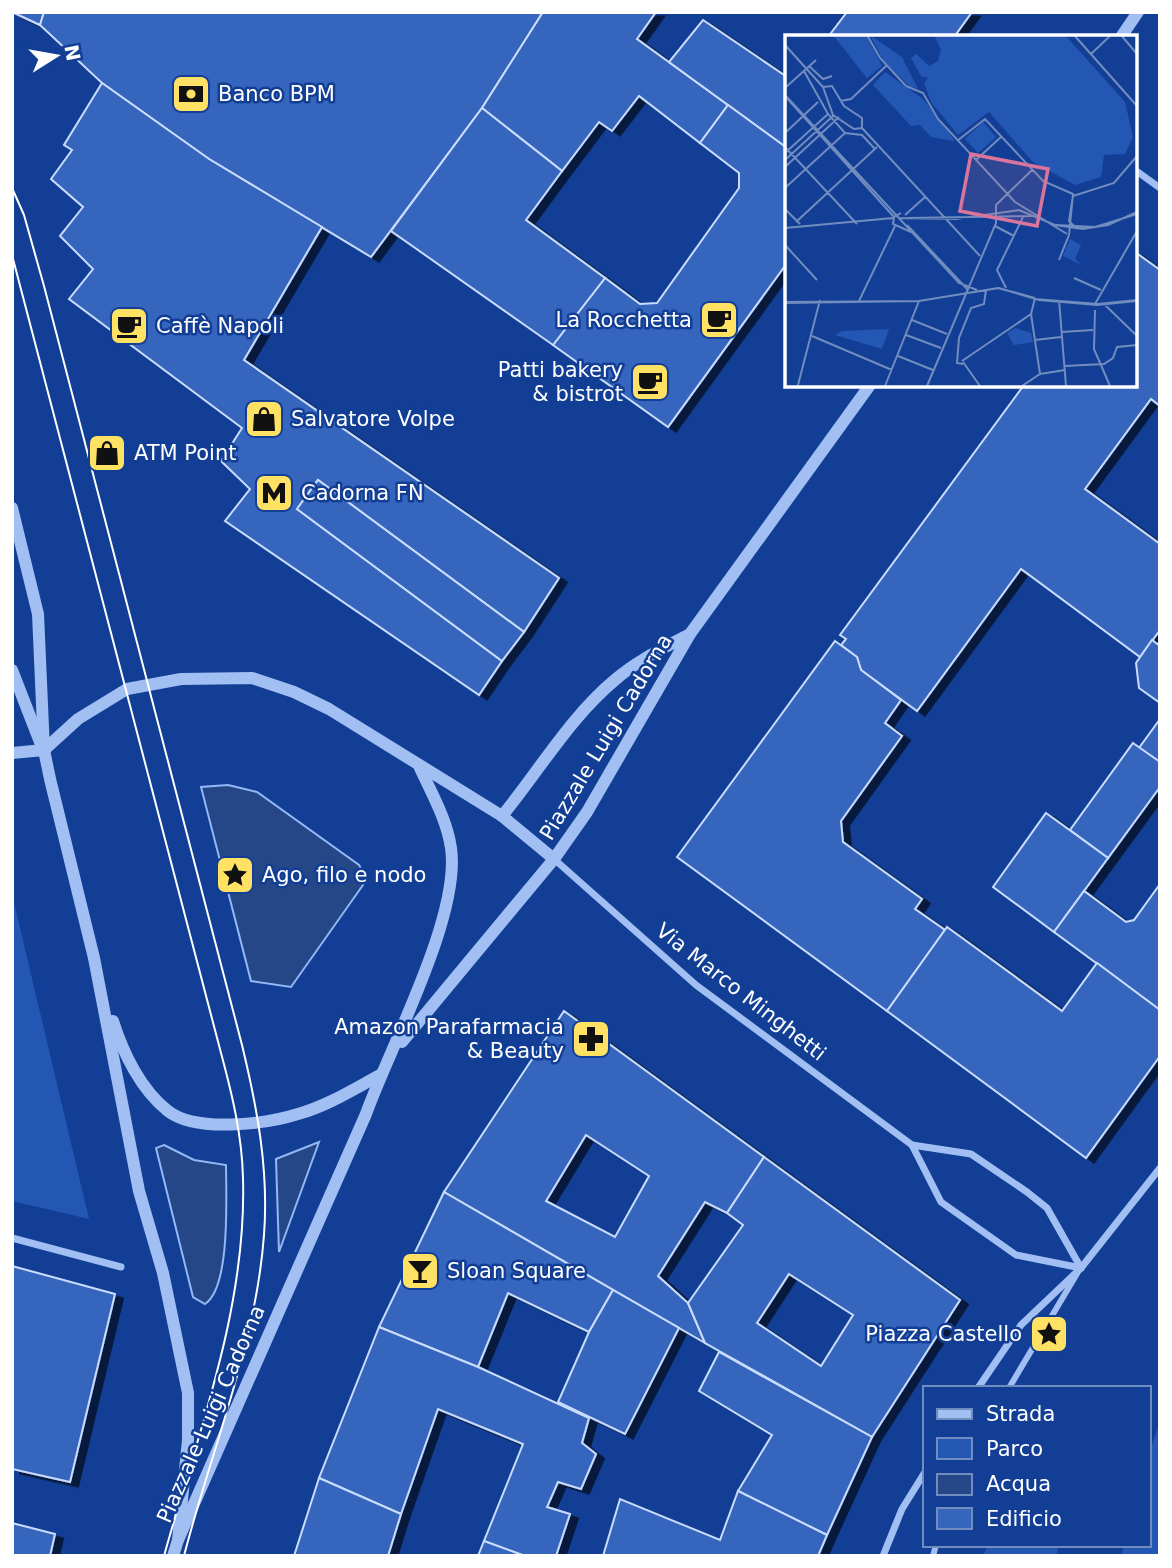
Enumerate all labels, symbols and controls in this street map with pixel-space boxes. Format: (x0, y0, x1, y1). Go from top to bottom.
north arrow (21, 21, 91, 91)
inset map (785, 35, 1137, 387)
text: N (60, 43, 85, 63)
bank icon: Banco BPM (170, 73, 212, 115)
place label: Banco BPM (218, 82, 335, 106)
cafe icon: La Rocchetta (698, 299, 740, 341)
cafe icon: Caffè Napoli (108, 305, 150, 347)
place label: La Rocchetta (556, 308, 692, 332)
place label: Caffè Napoli (156, 314, 284, 338)
place label: Patti bakery & bistrot (498, 358, 623, 406)
cafe icon: Patti bakery & bistrot (629, 361, 671, 403)
shop icon: Salvatore Volpe (243, 398, 285, 440)
place label: Salvatore Volpe (291, 407, 455, 431)
shop icon: ATM Point (86, 432, 128, 474)
place label: ATM Point (134, 441, 237, 465)
metro station icon: Cadorna FN (253, 472, 295, 514)
place label: Cadorna FN (301, 481, 424, 505)
street label: Piazzale Luigi Cadorna (535, 630, 677, 844)
place icon: Ago, filo e nodo (214, 854, 256, 896)
place label: Ago, filo e nodo (262, 863, 426, 887)
street label: Via Marco Minghetti (651, 918, 831, 1066)
place label: Amazon Parafarmacia & Beauty (334, 1015, 564, 1063)
pharmacy icon: Amazon Parafarmacia & Beauty (570, 1018, 612, 1060)
bar icon: Sloan Square (399, 1250, 441, 1292)
place label: Sloan Square (447, 1259, 586, 1283)
street label: Piazzale Luigi Cadorna (152, 1301, 270, 1527)
place icon: Piazza Castello (1028, 1313, 1070, 1355)
place label: Piazza Castello (865, 1322, 1022, 1346)
legend (923, 1386, 1151, 1547)
text: Strada (986, 1402, 1055, 1426)
text: Parco (986, 1437, 1043, 1461)
text: Acqua (986, 1472, 1051, 1496)
text: Edificio (986, 1507, 1062, 1531)

